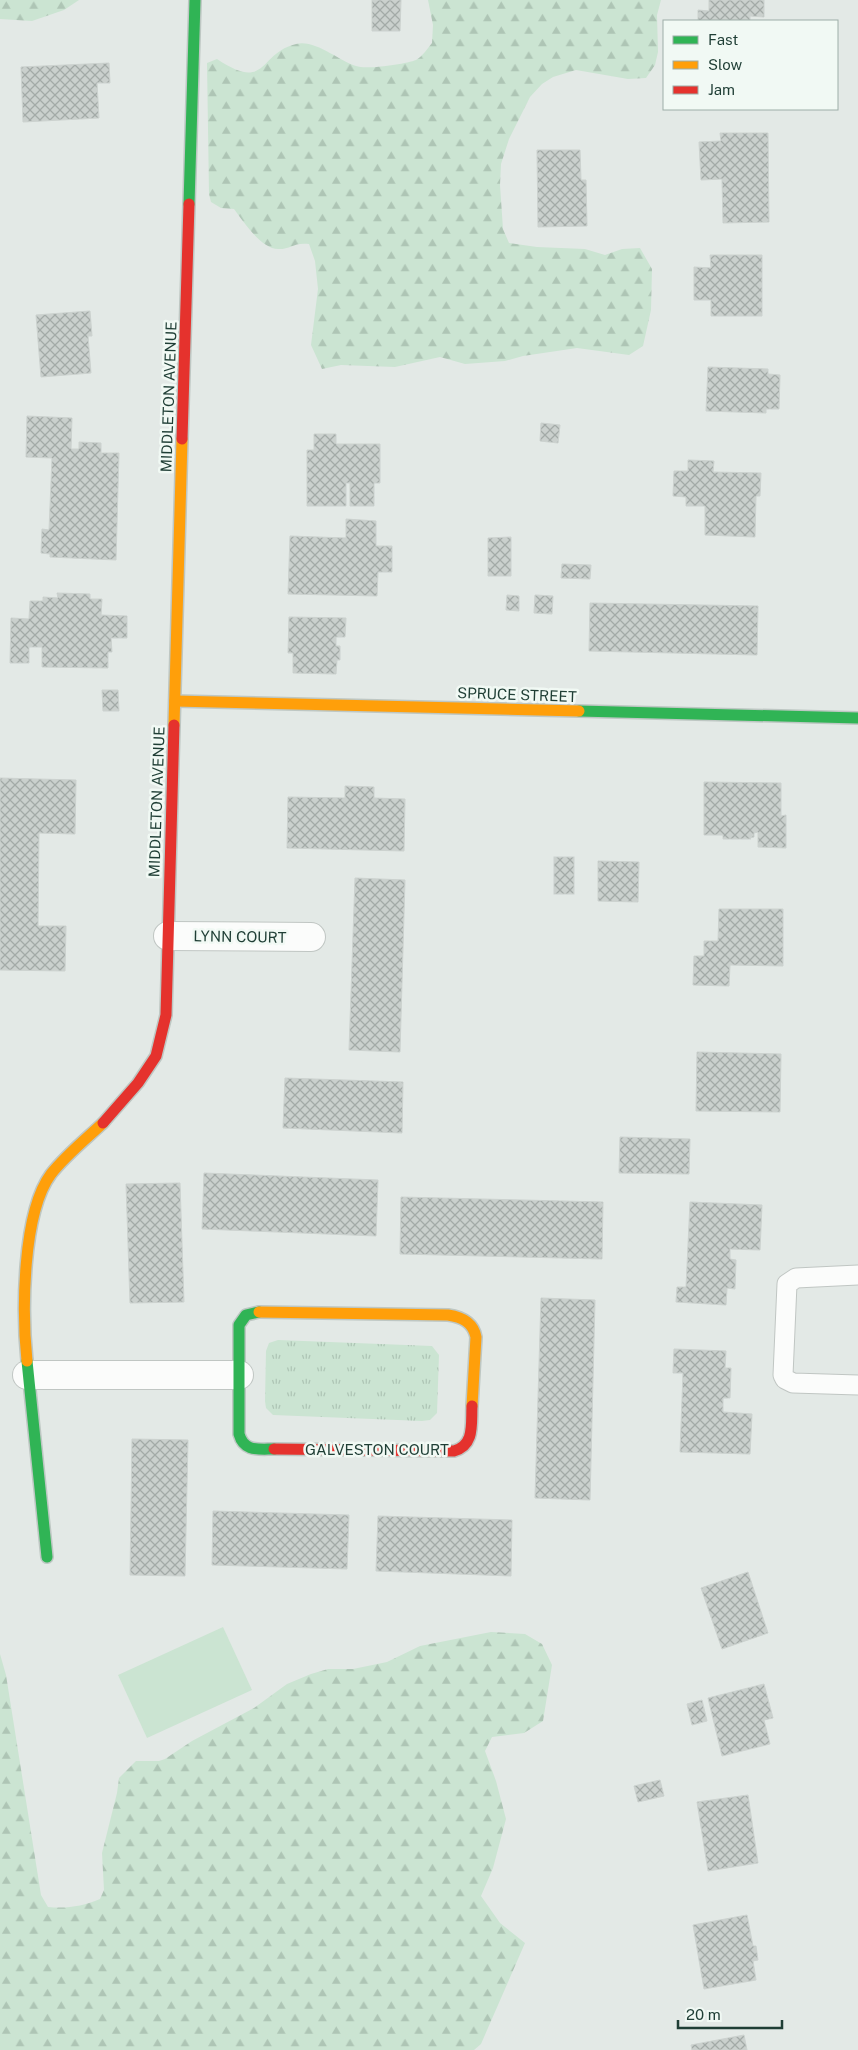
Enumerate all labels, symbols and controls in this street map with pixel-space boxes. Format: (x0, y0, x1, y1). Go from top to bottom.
legend (663, 20, 838, 110)
text: Fast (708, 31, 738, 48)
text: Slow (708, 56, 743, 73)
text: Jam (708, 81, 735, 98)
street label: MIDDLETON AVENUE (157, 321, 180, 473)
street label: SPRUCE STREET (457, 684, 577, 705)
street label: MIDDLETON AVENUE (145, 726, 168, 878)
street label: LYNN COURT (193, 927, 287, 946)
street label: GALVESTON COURT (305, 1441, 449, 1458)
scale bar (678, 1998, 782, 2030)
text: 20 m (686, 2006, 721, 2023)

